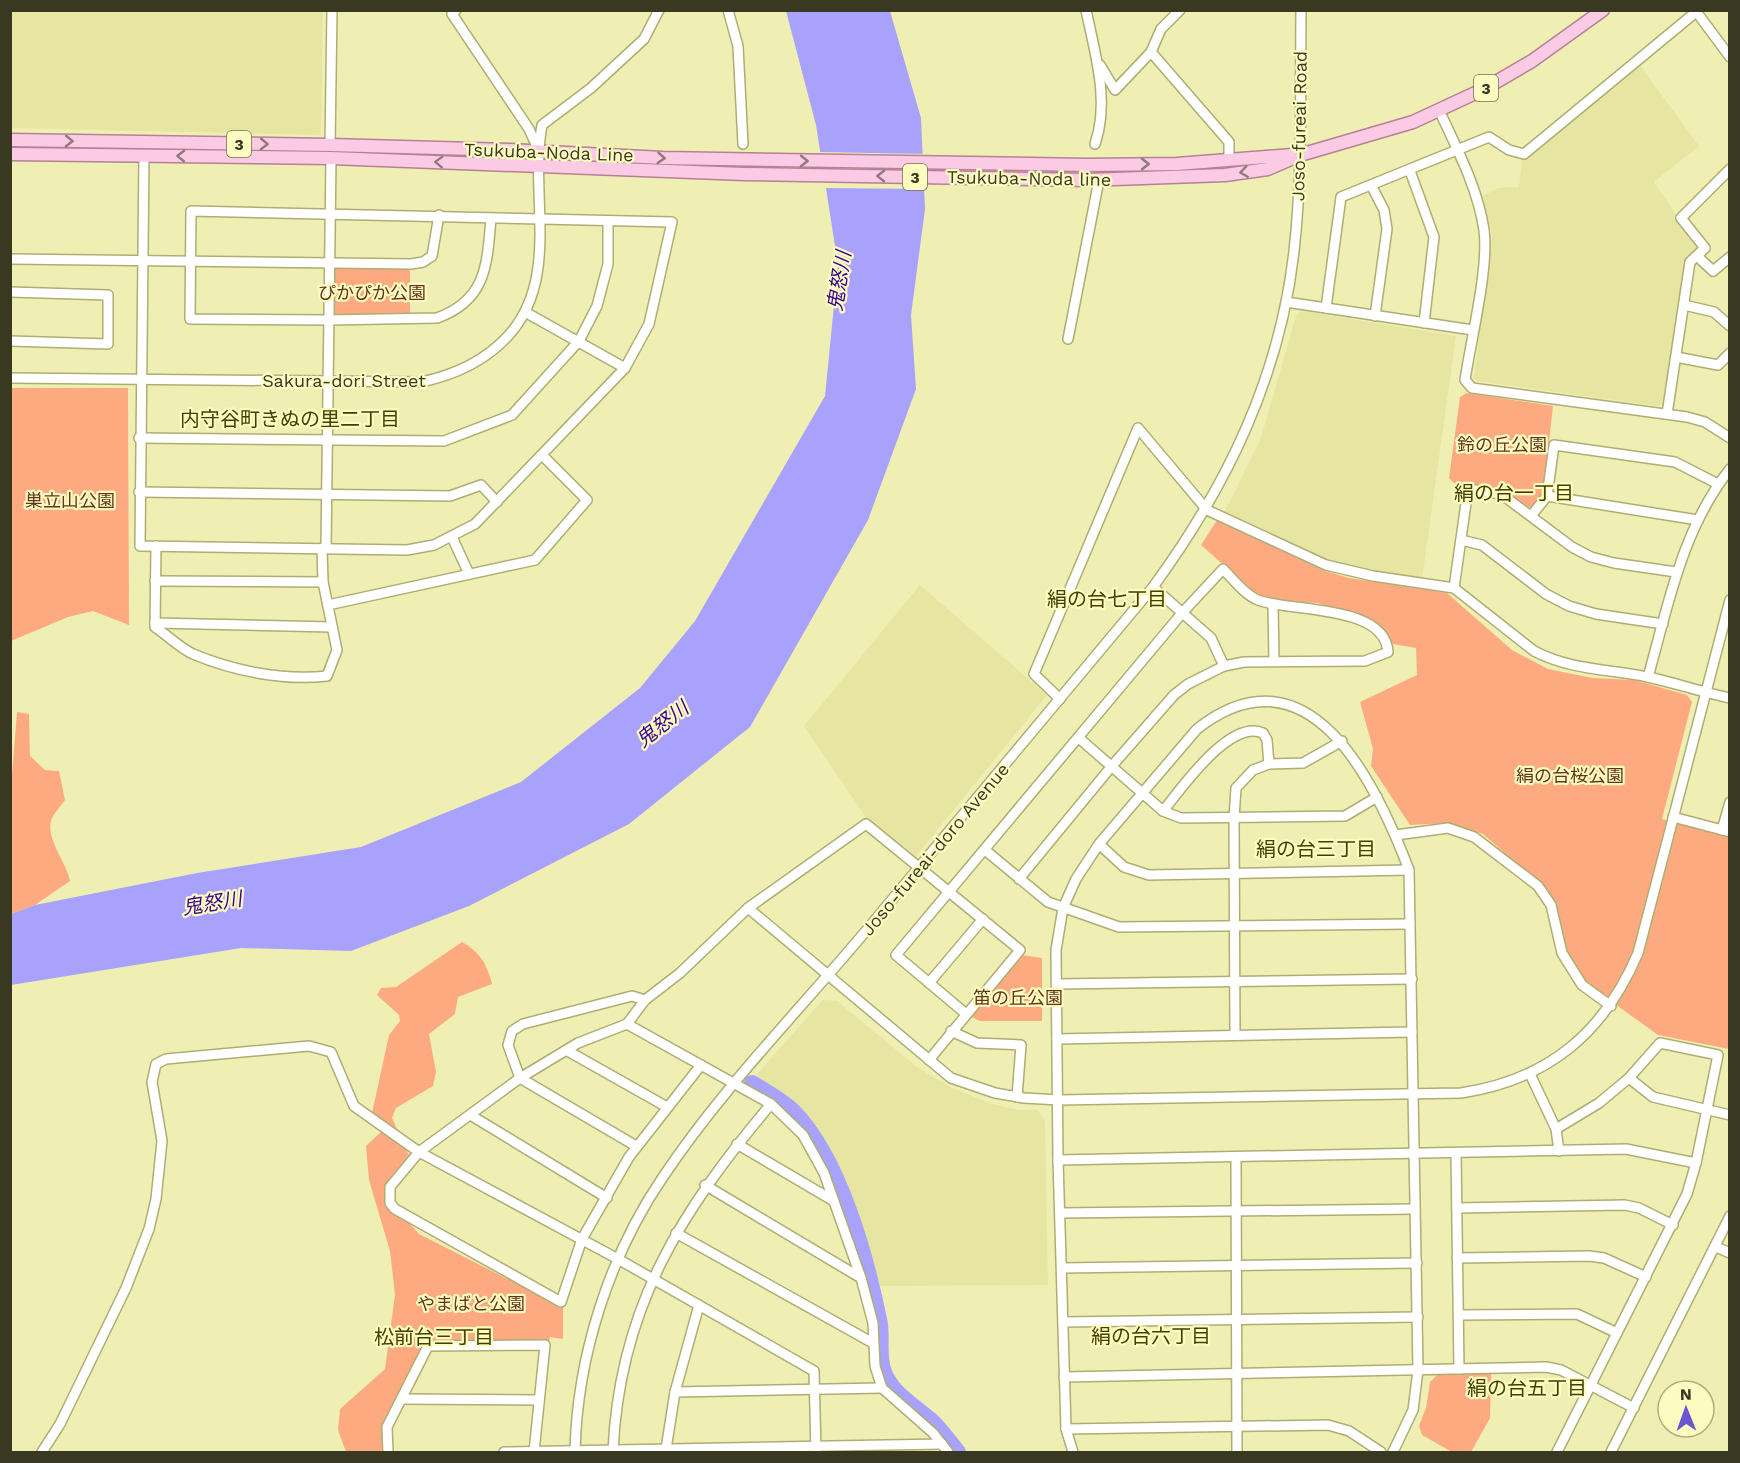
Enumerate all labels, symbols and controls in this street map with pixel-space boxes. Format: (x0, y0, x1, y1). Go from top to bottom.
street label: Joso-fureai Road (1287, 51, 1311, 201)
road number: 3 (1474, 75, 1498, 101)
road number: 3 (227, 131, 251, 157)
one-way arrow (64, 135, 73, 147)
one-way arrow (259, 138, 268, 150)
street label: Tsukuba-Noda Line (464, 139, 634, 165)
one-way arrow (177, 150, 186, 162)
one-way arrow (656, 151, 665, 164)
one-way arrow (799, 154, 808, 167)
one-way arrow (434, 155, 443, 168)
one-way arrow (1140, 158, 1149, 170)
road number: 3 (903, 164, 927, 190)
street label: Tsukuba-Noda line (947, 166, 1111, 190)
one-way arrow (1240, 166, 1249, 178)
one-way arrow (877, 170, 886, 182)
water label: 鬼怒川 (822, 248, 856, 313)
park label: ぴかぴか公園 (318, 282, 426, 303)
street label: Sakura-dori Street (262, 370, 426, 391)
district label: 内守谷町きぬの里二丁目 (180, 407, 400, 431)
park label: 鈴の丘公園 (1457, 434, 1547, 455)
district label: 絹の台一丁目 (1454, 481, 1574, 505)
park label: 巣立山公園 (25, 490, 115, 511)
district label: 絹の台七丁目 (1047, 587, 1167, 611)
water label: 鬼怒川 (631, 695, 695, 752)
street label: Joso-fureai-doro Avenue (857, 759, 1013, 939)
park label: 絹の台桜公園 (1516, 765, 1624, 786)
district label: 絹の台三丁目 (1256, 837, 1376, 861)
water label: 鬼怒川 (180, 886, 245, 920)
park label: 笛の丘公園 (973, 987, 1063, 1008)
park label: やまばと公園 (417, 1293, 525, 1314)
district label: 絹の台六丁目 (1091, 1324, 1211, 1348)
district label: 松前台三丁目 (374, 1325, 494, 1349)
district label: 絹の台五丁目 (1467, 1376, 1587, 1400)
north arrow (1656, 1379, 1716, 1439)
text: N (1680, 1385, 1692, 1404)

